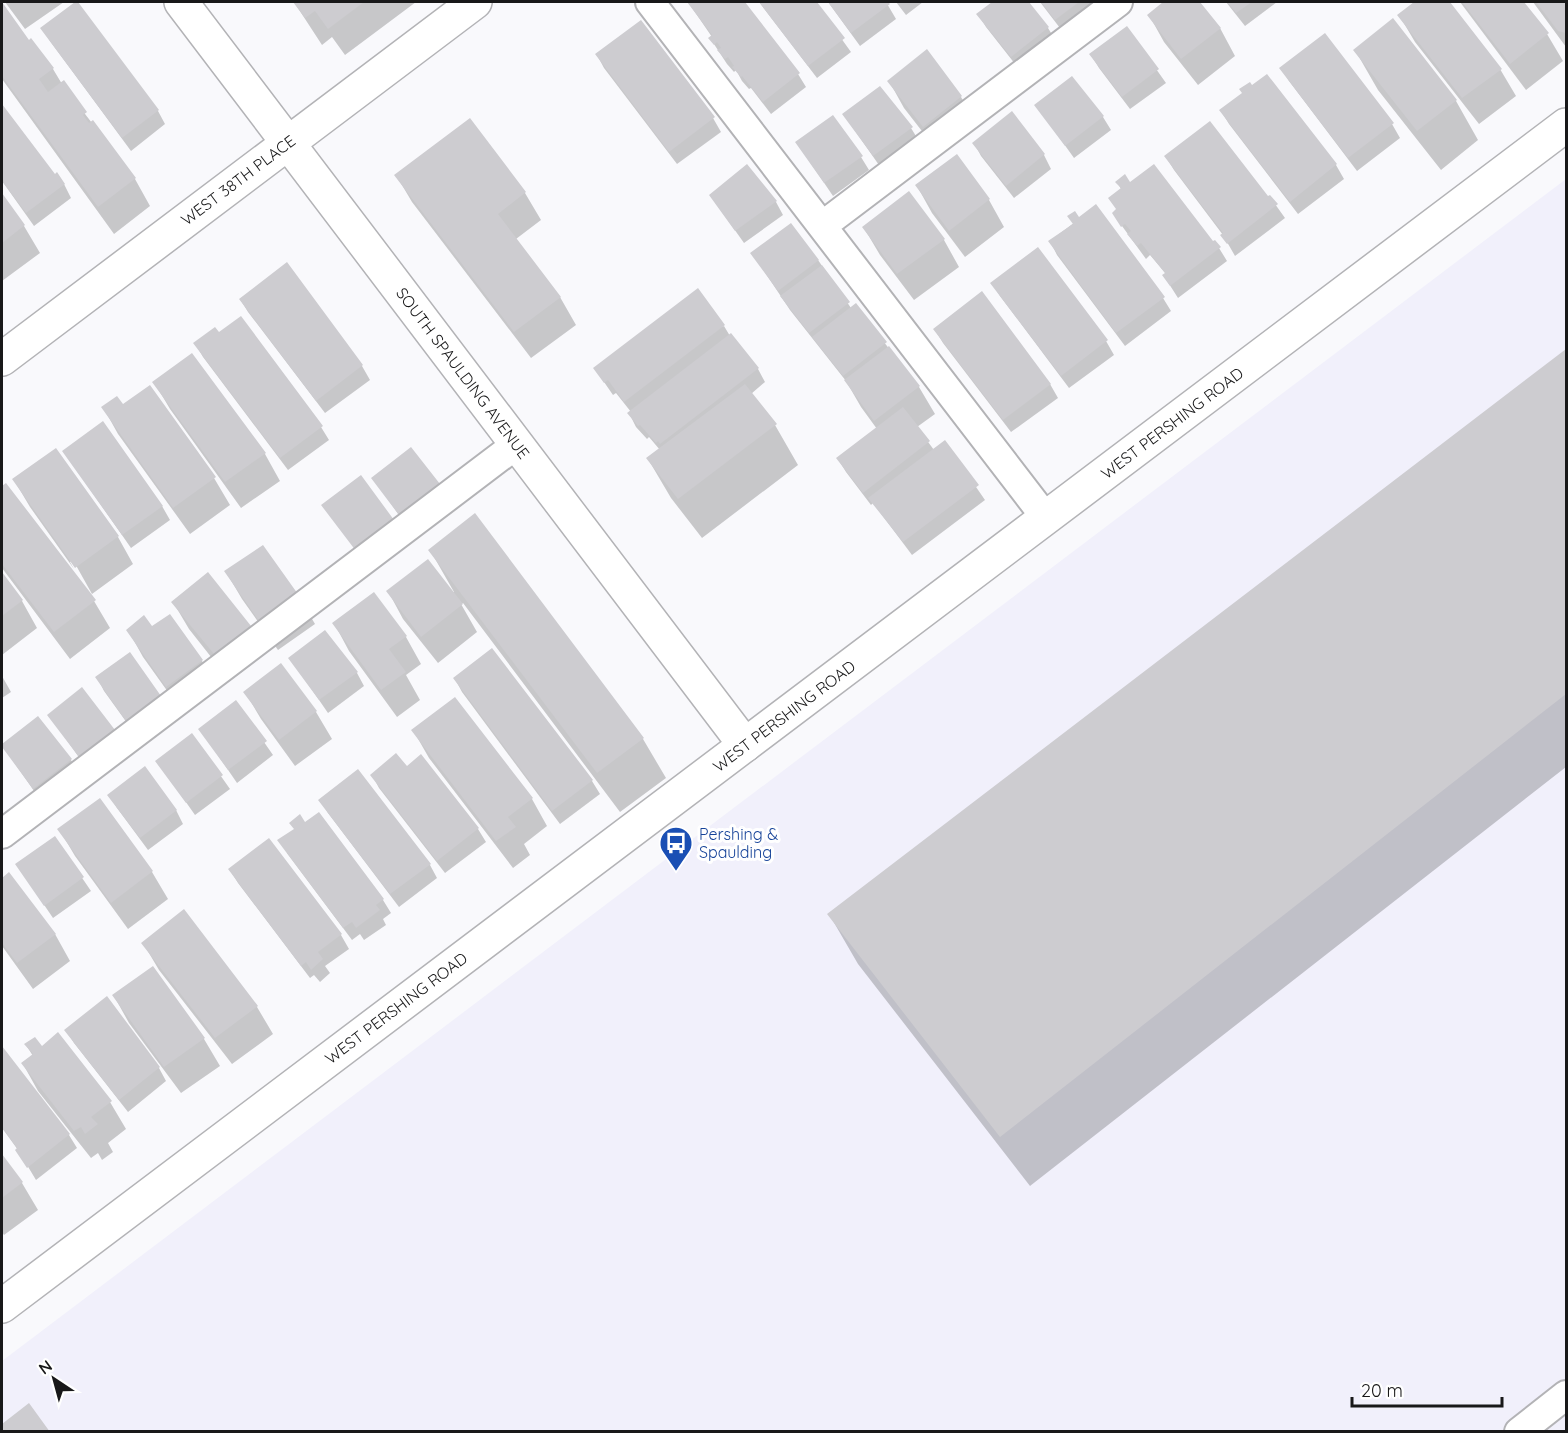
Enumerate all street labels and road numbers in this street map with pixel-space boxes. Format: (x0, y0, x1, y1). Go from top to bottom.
street label: WEST 38TH PLACE (177, 130, 299, 230)
street label: SOUTH SPAULDING AVENUE (392, 283, 534, 463)
street label: WEST PERSHING ROAD (1097, 363, 1247, 483)
street label: WEST PERSHING ROAD (709, 656, 859, 776)
street label: WEST PERSHING ROAD (321, 948, 471, 1068)

